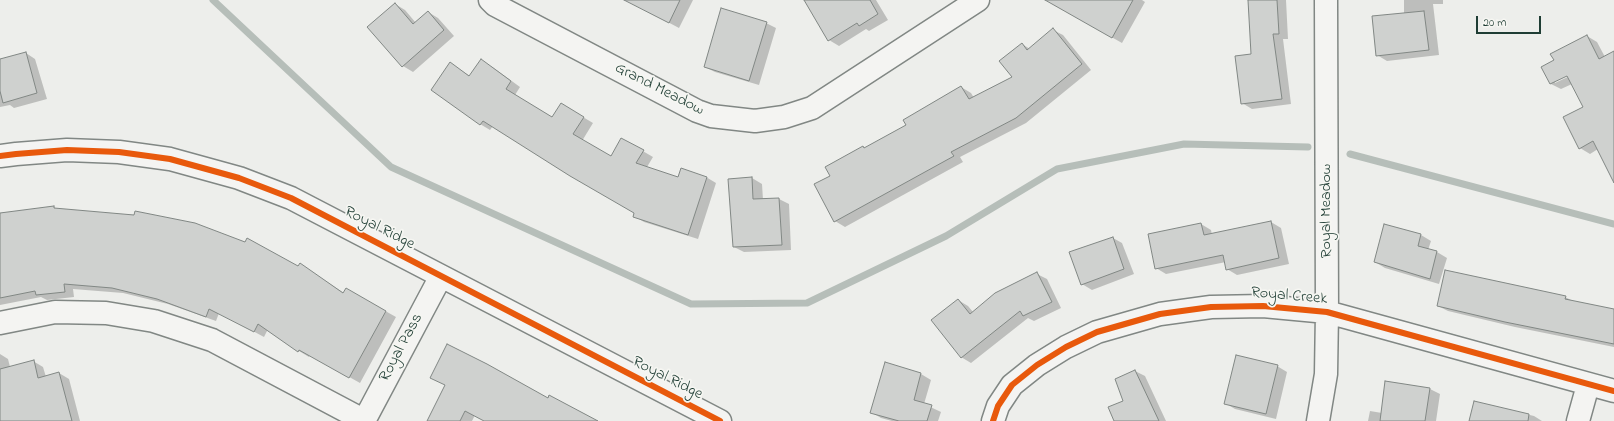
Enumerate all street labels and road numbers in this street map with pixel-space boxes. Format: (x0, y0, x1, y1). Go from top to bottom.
street label: Grand Meadow (611, 59, 707, 121)
street label: Royal Meadow (1317, 164, 1337, 258)
street label: Royal Ridge (341, 203, 417, 255)
street label: Royal Creek (1250, 284, 1328, 310)
street label: Royal Pass (376, 311, 428, 385)
street label: Royal Ridge (629, 353, 705, 405)

